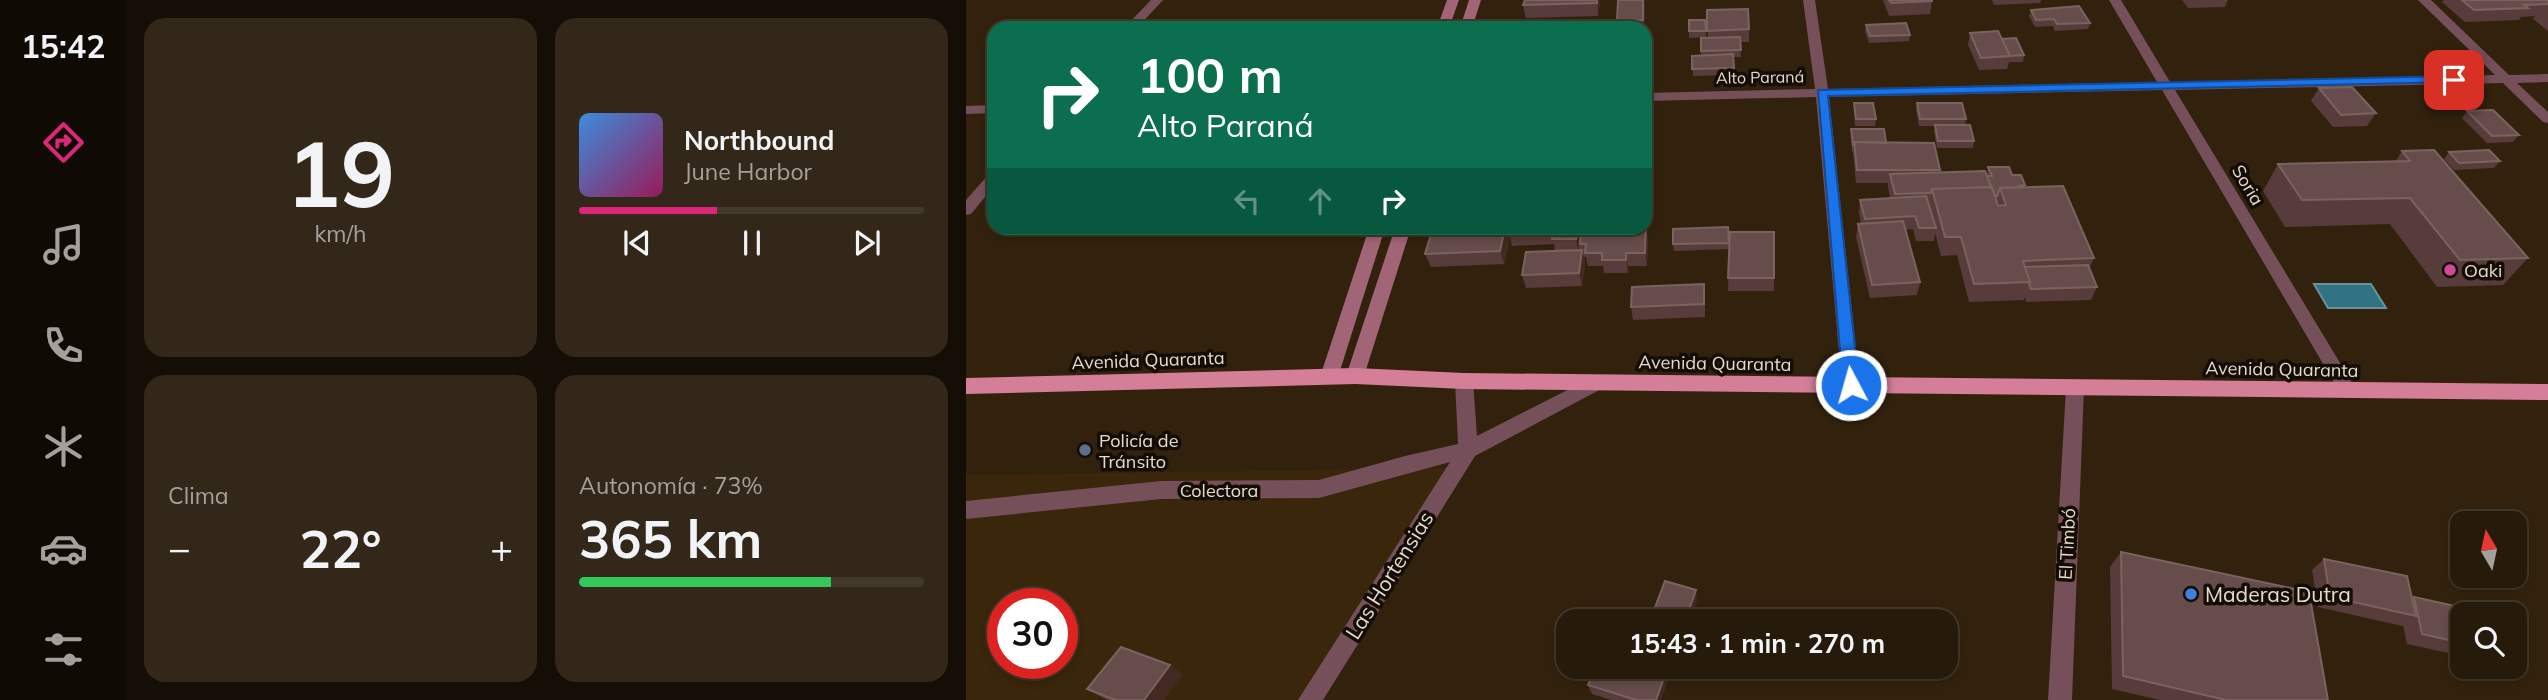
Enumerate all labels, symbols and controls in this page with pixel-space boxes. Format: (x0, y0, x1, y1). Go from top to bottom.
text: 15:42 (21, 26, 105, 66)
text: 100 m (1137, 44, 1283, 105)
icon: right (1022, 49, 1113, 140)
pin (2424, 50, 2484, 110)
icon: arrive (2435, 61, 2473, 99)
street label: Alto Paraná (1716, 66, 1804, 88)
text: Alto Paraná (1137, 105, 1314, 145)
text: 19 (286, 116, 395, 230)
icon: directions (39, 118, 88, 167)
text: Northbound (684, 124, 834, 157)
text: June Harbor (684, 157, 812, 186)
street label: Soria (2227, 161, 2269, 209)
icon: left (1228, 182, 1266, 220)
icon: ahead (1301, 182, 1339, 220)
icon: right (1374, 182, 1412, 220)
text: km/h (314, 219, 367, 248)
icon: music (39, 220, 88, 269)
icon: previous (618, 224, 656, 262)
icon: pause (733, 224, 771, 262)
icon: next (848, 224, 886, 262)
place label: Oaki (2464, 259, 2502, 282)
marker: Oaki (2442, 262, 2458, 278)
icon: phone (39, 321, 88, 370)
street label: Avenida Quaranta (1071, 346, 1225, 374)
position arrow (1814, 348, 1888, 422)
street label: Avenida Quaranta (1638, 350, 1792, 376)
street label: Avenida Quaranta (2205, 356, 2359, 382)
icon: climate (39, 422, 88, 471)
place label: Policía de Tránsito (1099, 429, 1178, 473)
marker: Policía de Tránsito (1077, 442, 1093, 458)
text: Autonomía · 73% (579, 471, 763, 500)
street label: Colectora (1180, 479, 1258, 502)
text: Clima (168, 481, 229, 510)
text: 365 km (579, 506, 762, 571)
street label: Las Hortensias (1339, 506, 1439, 644)
street label: El Timbó (2054, 508, 2080, 580)
north arrow (2450, 511, 2527, 588)
map controls (2450, 511, 2527, 679)
text: 22° (299, 516, 382, 581)
icon: car (39, 524, 88, 573)
text: − (168, 524, 191, 572)
text: + (490, 524, 513, 572)
place label: Maderas Dutra (2205, 581, 2351, 607)
marker: Maderas Dutra (2183, 586, 2199, 602)
speed limit sign: 30 (987, 588, 1078, 679)
button: search (2450, 602, 2527, 679)
icon: filters (39, 625, 88, 674)
text: 15:43 · 1 min · 270 m (1629, 627, 1885, 660)

